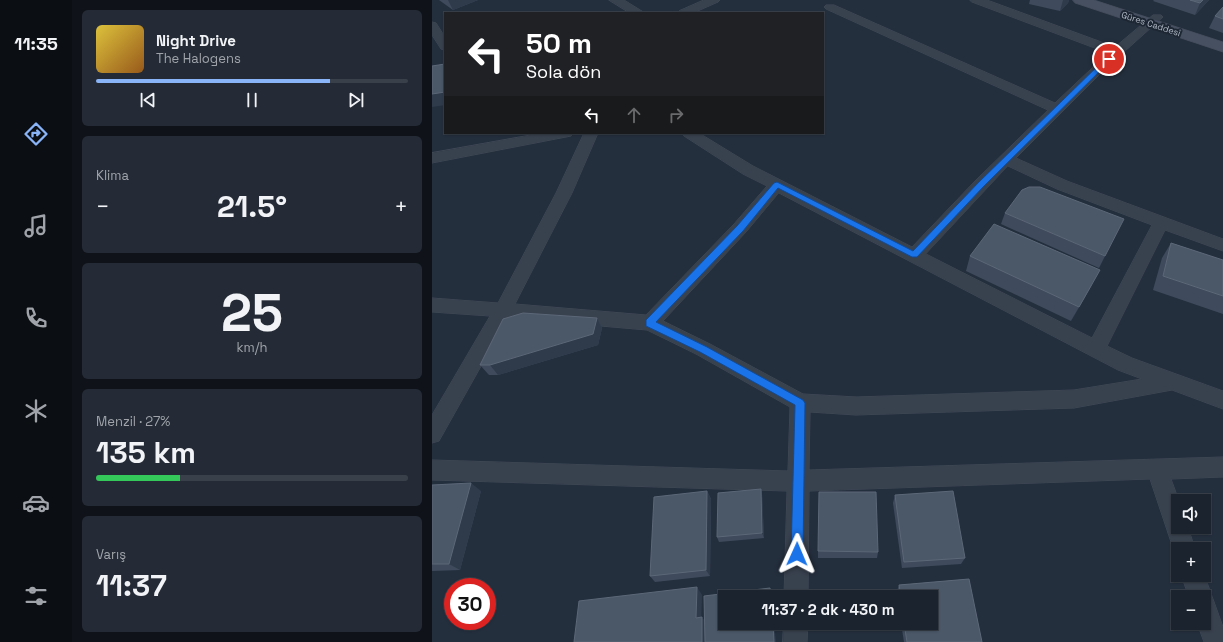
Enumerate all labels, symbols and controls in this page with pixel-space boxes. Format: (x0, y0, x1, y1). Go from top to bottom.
street label: Güres Caddesi (1120, 9, 1182, 39)
text: 50 m (526, 25, 592, 61)
icon: left (460, 28, 512, 80)
text: Night Drive (156, 31, 236, 50)
text: 11:35 (14, 32, 58, 55)
pin (1092, 42, 1126, 76)
icon: arrive (1098, 48, 1120, 70)
text: The Halogens (156, 50, 241, 67)
text: Sola dön (526, 60, 601, 83)
icon: previous (137, 89, 159, 111)
icon: pause (241, 89, 263, 111)
icon: next (345, 89, 367, 111)
icon: left (581, 104, 603, 126)
icon: ahead (623, 104, 645, 126)
icon: right (665, 104, 687, 126)
icon: directions (22, 120, 50, 148)
text: Klima (96, 167, 129, 184)
text: 21.5° (217, 187, 287, 226)
text: − (96, 192, 110, 220)
text: + (394, 192, 408, 220)
icon: music (22, 212, 50, 240)
text: 25 (221, 280, 283, 346)
icon: phone (22, 304, 50, 332)
text: km/h (237, 339, 267, 356)
icon: climate (22, 397, 50, 425)
text: Menzil · 27% (96, 413, 170, 430)
text: 135 km (96, 433, 196, 472)
icon: car (22, 489, 50, 517)
map controls (1171, 494, 1211, 630)
button: sound (1171, 494, 1211, 534)
position arrow (776, 533, 818, 575)
button: + (1171, 542, 1211, 582)
text: Varış (96, 546, 126, 563)
text: 11:37 (96, 566, 167, 605)
speed limit sign: 30 (444, 578, 496, 630)
icon: filters (22, 582, 50, 610)
button: − (1171, 590, 1211, 630)
text: 11:37 · 2 dk · 430 m (762, 600, 895, 619)

